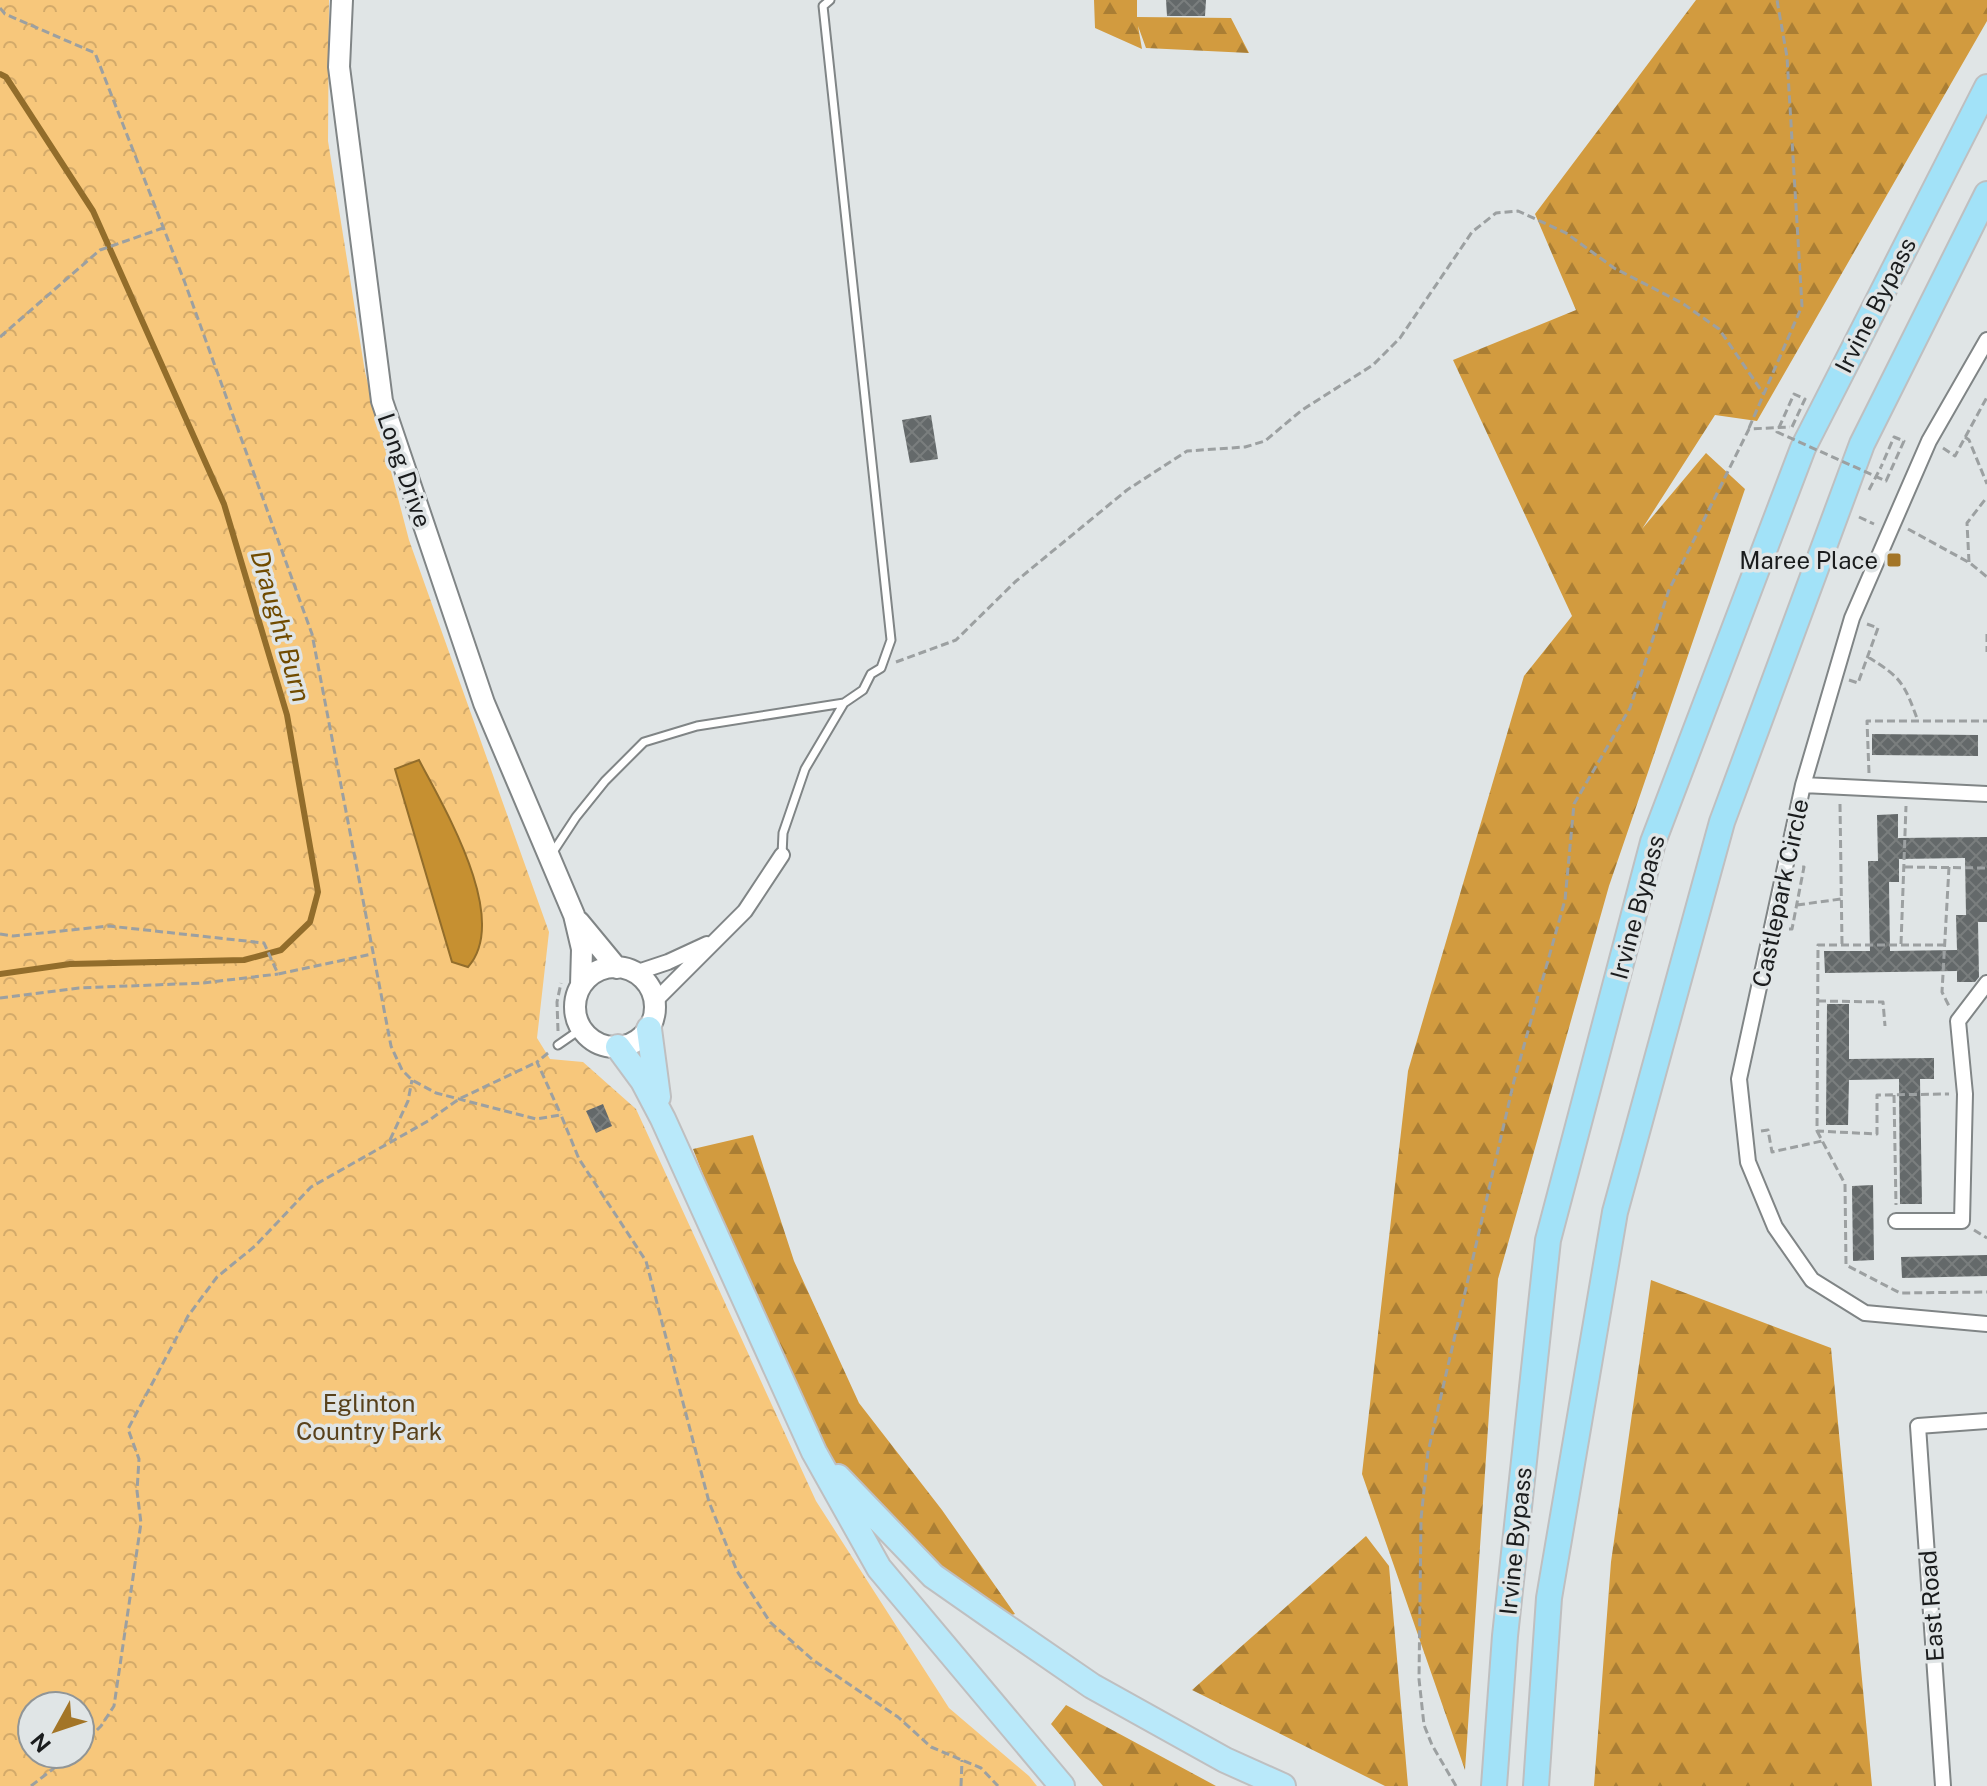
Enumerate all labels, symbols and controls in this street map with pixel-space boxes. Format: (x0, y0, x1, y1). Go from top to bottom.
street label: Irvine Bypass (1829, 233, 1921, 377)
street label: Long Drive (372, 409, 438, 531)
water label: Draught Burn (244, 546, 318, 706)
place label: Maree Place (1739, 546, 1878, 574)
marker: Maree Place (1885, 551, 1903, 569)
street label: Castlepark Circle (1746, 796, 1814, 990)
street label: Irvine Bypass (1604, 832, 1670, 982)
park label: Eglinton Country Park (296, 1389, 442, 1445)
street label: Irvine Bypass (1493, 1466, 1537, 1616)
street label: East Road (1913, 1549, 1949, 1663)
north arrow (16, 1690, 96, 1770)
text: N (25, 1728, 56, 1758)

